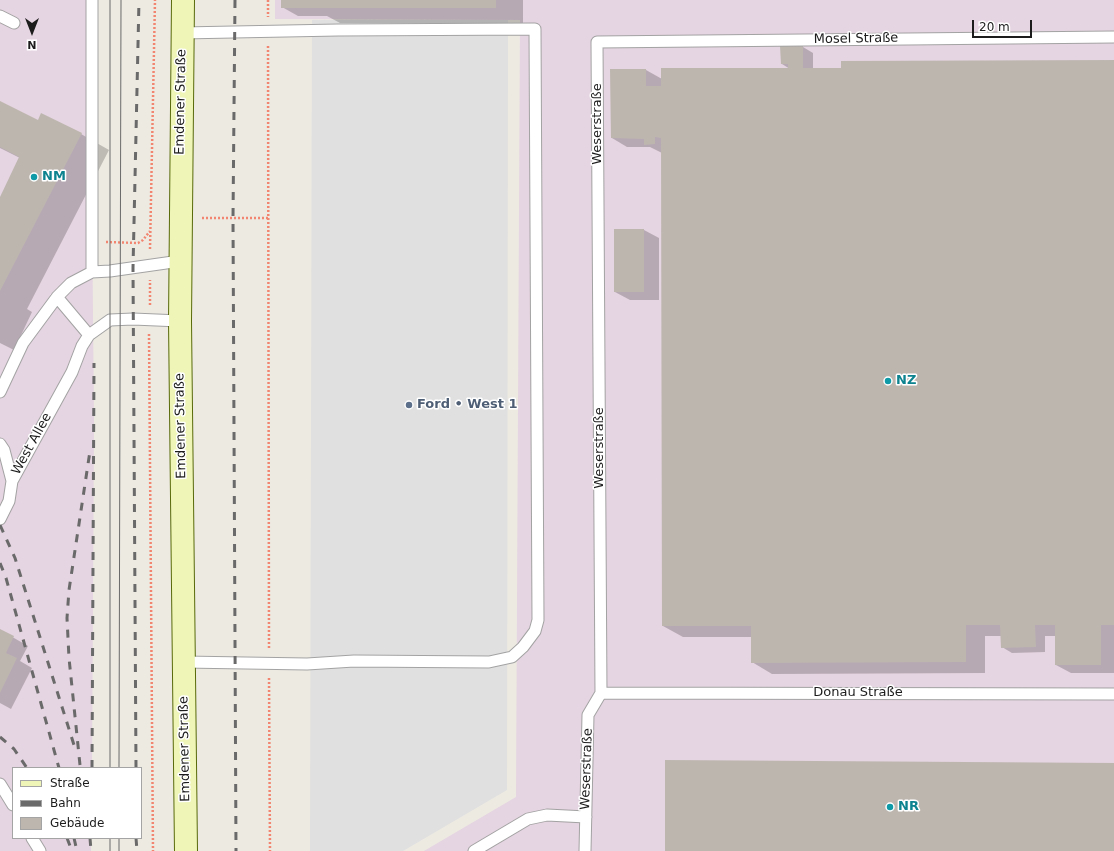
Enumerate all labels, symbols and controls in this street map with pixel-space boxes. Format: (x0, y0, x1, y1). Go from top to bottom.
north arrow (12, 12, 52, 52)
scale bar (974, 12, 1034, 38)
text: 20 m (979, 20, 1010, 34)
street label: Mosel Straße (814, 30, 898, 48)
text: N (27, 38, 37, 51)
street label: Emdener Straße (172, 49, 190, 155)
street label: Weserstraße (590, 83, 606, 165)
place label: NM (42, 169, 66, 185)
marker: NM (29, 172, 39, 182)
street label: Emdener Straße (172, 373, 190, 479)
place label: NZ (896, 373, 916, 389)
marker: NZ (883, 376, 893, 386)
place label: Ford • West 1 (417, 397, 518, 413)
marker: Ford • West 1 (404, 400, 414, 410)
street label: Weserstraße (592, 407, 608, 489)
street label: West Allee (9, 410, 55, 478)
street label: Donau Straße (813, 685, 903, 701)
street label: Emdener Straße (176, 696, 194, 802)
street label: Weserstraße (578, 728, 596, 810)
legend (12, 767, 142, 839)
text: Straße (50, 776, 90, 790)
text: Bahn (50, 796, 81, 810)
place label: NR (898, 799, 919, 815)
marker: NR (885, 802, 895, 812)
text: Gebäude (50, 816, 104, 830)

